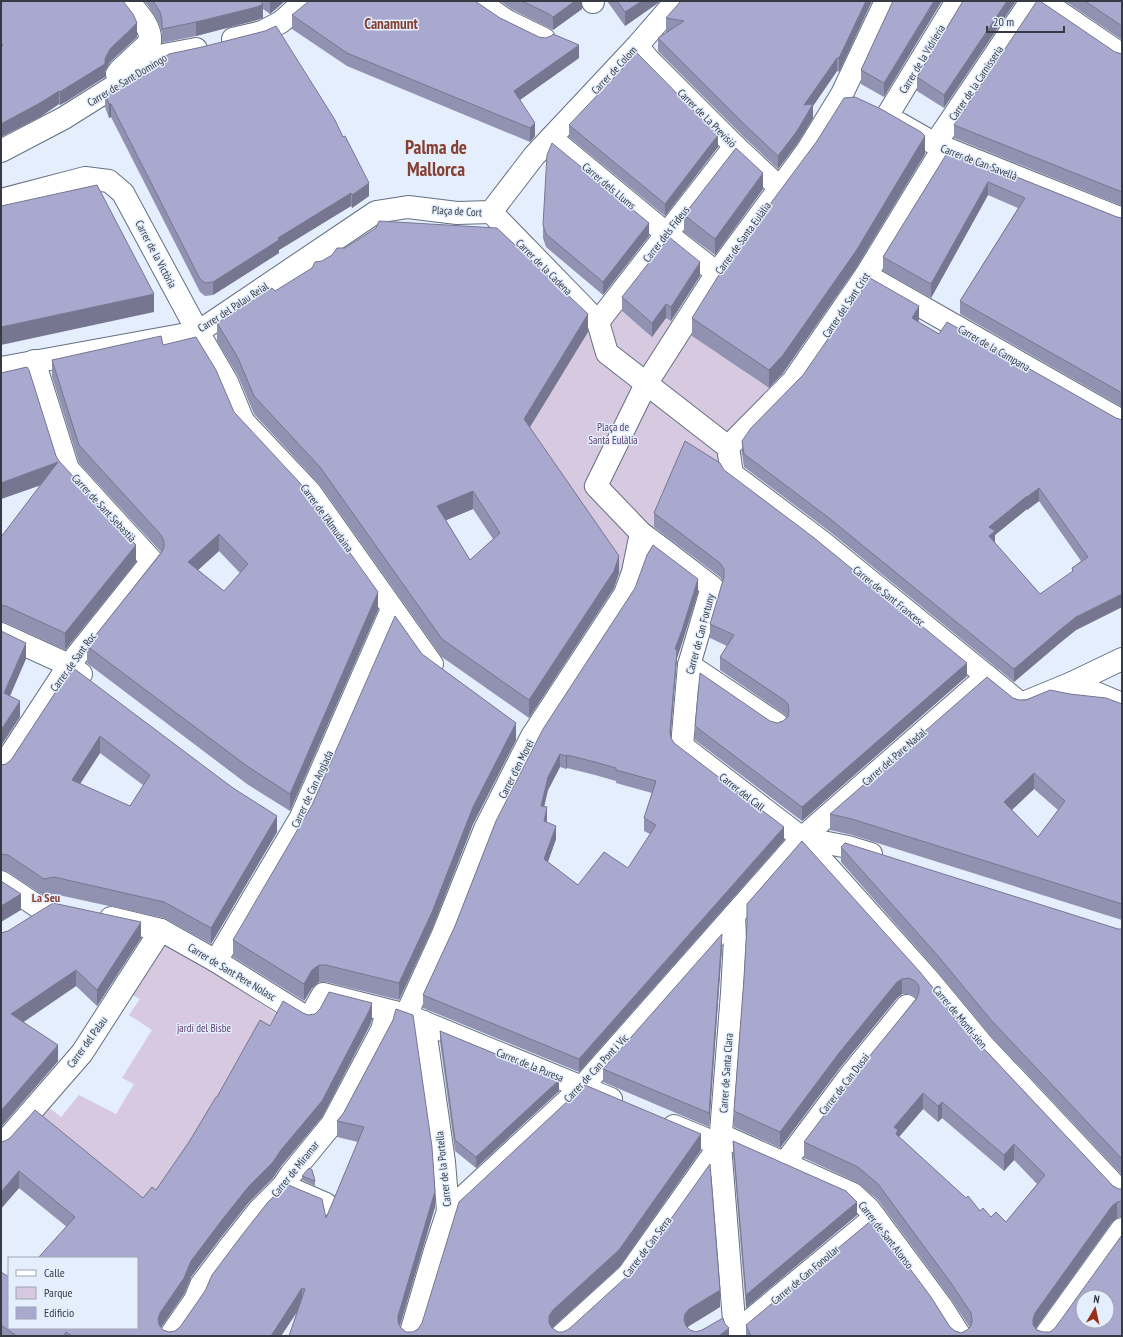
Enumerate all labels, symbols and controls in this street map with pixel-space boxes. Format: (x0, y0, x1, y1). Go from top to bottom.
scale bar (987, 8, 1064, 34)
district label: Canamunt (364, 14, 418, 33)
text: 20 m (993, 14, 1014, 29)
street label: Carrer de la Vidrieria (896, 22, 948, 96)
street label: Carrer de Colom (588, 43, 640, 97)
street label: Carrer de la Carnisseria (946, 43, 1006, 123)
street label: Carrer de Sant Domingo (85, 51, 170, 109)
street label: Carrer de La Previsió (675, 86, 740, 151)
district label: Palma de Mallorca (405, 135, 467, 181)
street label: Carrer de Can Savellà (939, 141, 1019, 183)
street label: Carrer dels Llums (579, 159, 639, 213)
street label: Carrer de Santa Eulàlia (712, 199, 774, 277)
street label: Plaça de Cort (432, 203, 482, 219)
street label: Carrer dels Fideus (640, 203, 693, 265)
street label: Carrer de la Victòria (132, 218, 180, 290)
street label: Carrer de la Cadena (513, 236, 575, 298)
street label: Carrer del Sant Crist (819, 270, 873, 340)
street label: Carrer del Palau Reial (195, 279, 271, 335)
street label: Carrer de la Campana (955, 322, 1033, 374)
park label: Plaça de Santa Eulàlia (588, 420, 638, 447)
street label: Carrer de Sant Sebastià (69, 471, 139, 545)
street label: Carrer de l'Almudaina (298, 481, 356, 555)
street label: Carrer de Sant Francesc (850, 563, 928, 629)
street label: Carrer de Can Fortuny (683, 591, 718, 676)
street label: Carrer de Sant Roc (47, 630, 99, 694)
street label: Carrer del Pare Nadal (859, 725, 929, 789)
street label: Carrer d'en Morei (495, 737, 537, 801)
street label: Carrer de Can Anglada (288, 748, 336, 830)
street label: Carrer del Call (716, 770, 768, 814)
district label: La Seu (32, 890, 60, 905)
street label: Carrer de Sant Pere Nolasc (185, 940, 279, 1004)
street label: Carrer de Monti-sion (930, 983, 990, 1051)
street label: Carrer del Palau (64, 1013, 110, 1070)
park label: jardí del Bisbe (177, 1021, 231, 1035)
street label: Carrer de Can Pont i Vic (561, 1031, 631, 1105)
street label: Carrer de Santa Clara (716, 1033, 736, 1113)
street label: Carrer de la Puresa (494, 1045, 566, 1085)
street label: Carrer de Can Dusai (816, 1050, 872, 1118)
street label: Carrer de la Portella (432, 1131, 454, 1207)
street label: Carrer de Miramar (268, 1138, 322, 1200)
street label: Carrer de Sant Alonso (855, 1199, 917, 1272)
street label: Carrer de Can Serra (619, 1214, 675, 1280)
street label: Carrer de Can Fonollar (768, 1242, 842, 1308)
legend (8, 1257, 138, 1329)
text: Calle (44, 1265, 65, 1280)
text: Parque (44, 1285, 73, 1300)
north arrow (1075, 1289, 1115, 1329)
text: N (1093, 1292, 1101, 1307)
text: Edificio (44, 1305, 74, 1320)

